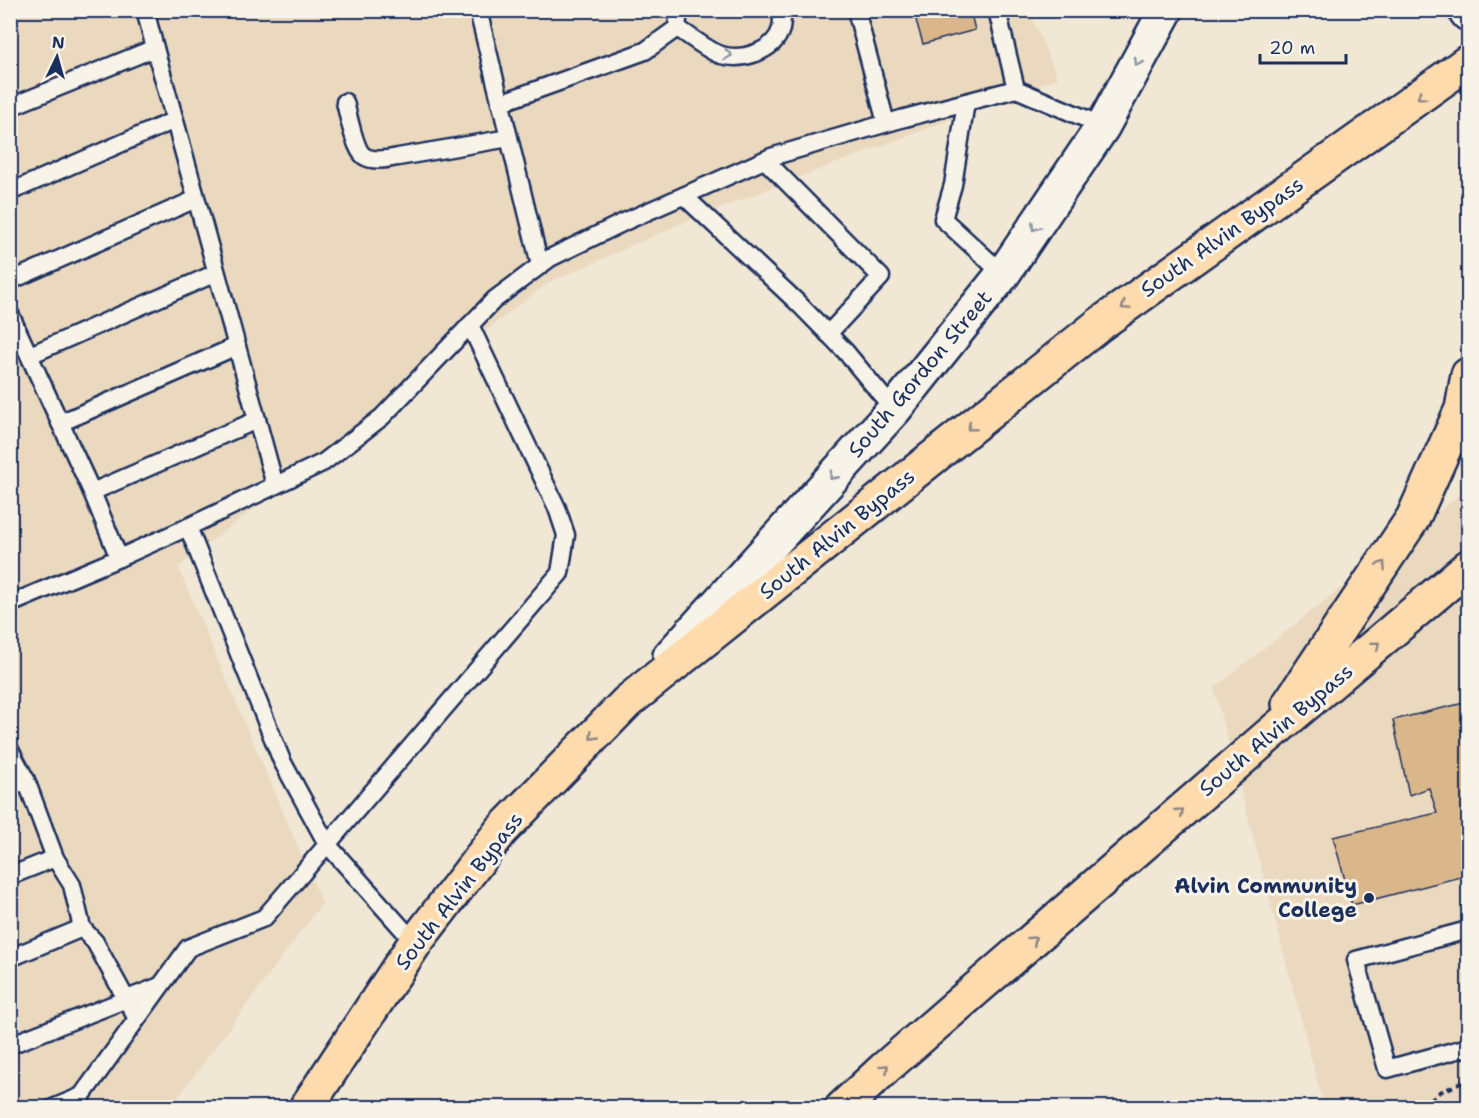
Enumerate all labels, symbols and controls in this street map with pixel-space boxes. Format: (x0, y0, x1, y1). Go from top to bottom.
north arrow (27, 27, 87, 87)
scale bar (1260, 27, 1346, 65)
text: N (51, 32, 65, 54)
text: 20 m (1269, 36, 1315, 60)
one-way arrow (723, 48, 732, 60)
one-way arrow (1134, 56, 1145, 66)
one-way arrow (1416, 89, 1427, 100)
street label: South Alvin Bypass (1135, 170, 1309, 304)
one-way arrow (1030, 221, 1042, 231)
street label: South Gordon Street (842, 284, 998, 464)
one-way arrow (1120, 299, 1131, 310)
one-way arrow (967, 419, 978, 430)
street label: South Alvin Bypass (753, 462, 921, 606)
one-way arrow (829, 470, 840, 480)
one-way arrow (1375, 561, 1386, 572)
one-way arrow (1369, 641, 1380, 652)
street label: South Alvin Bypass (1193, 657, 1359, 803)
one-way arrow (590, 729, 601, 740)
street label: South Alvin Bypass (389, 806, 529, 976)
one-way arrow (1173, 808, 1184, 819)
place label: Alvin Community College (1174, 872, 1357, 924)
marker: Alvin Community College (1362, 891, 1376, 905)
one-way arrow (1026, 936, 1036, 947)
one-way arrow (878, 1064, 889, 1075)

